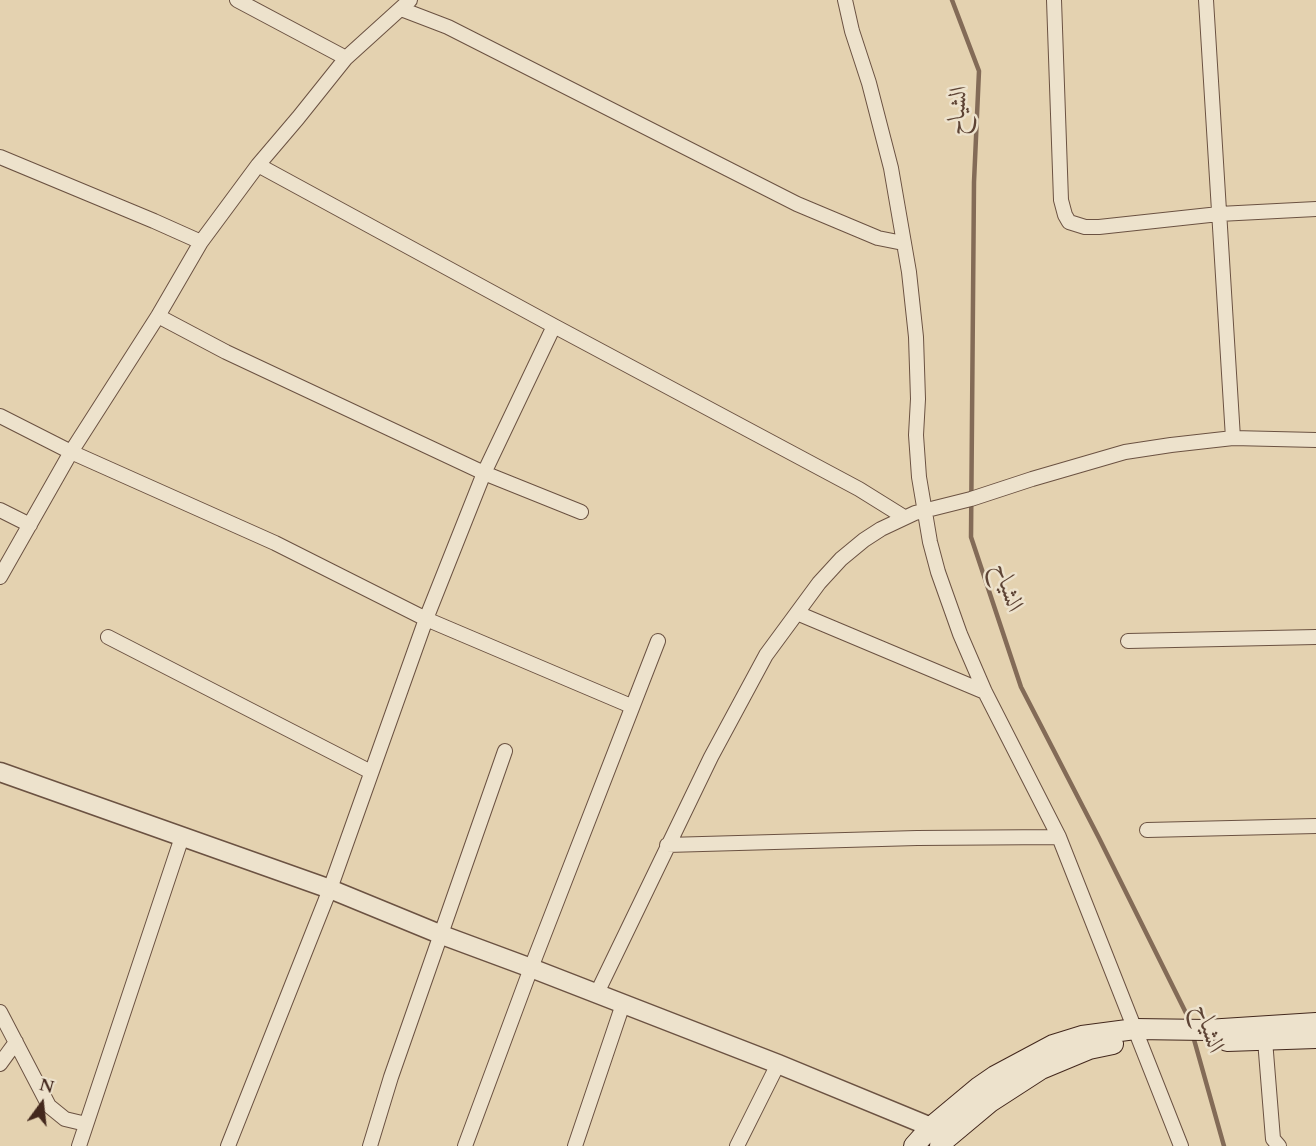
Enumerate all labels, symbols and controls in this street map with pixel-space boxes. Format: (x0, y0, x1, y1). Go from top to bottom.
water label: الشياح (943, 84, 975, 136)
water label: الشياح (986, 560, 1028, 616)
water label: الشياح (1187, 1001, 1229, 1057)
north arrow (12, 1074, 72, 1134)
text: N (37, 1074, 56, 1099)

